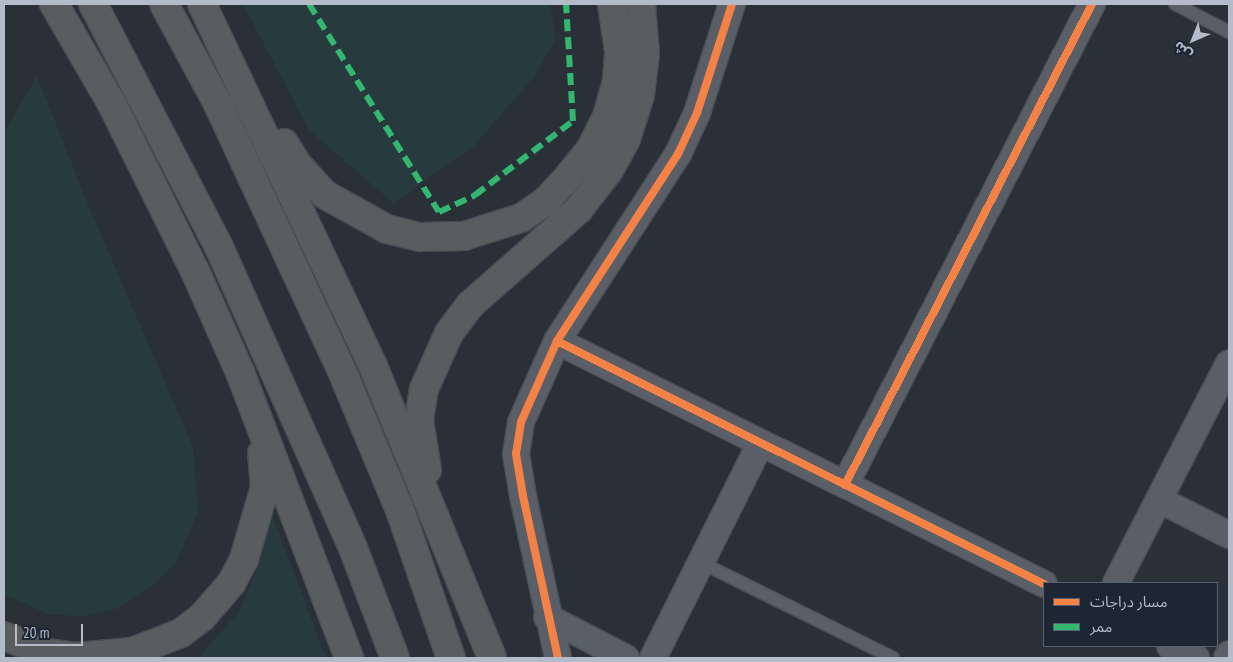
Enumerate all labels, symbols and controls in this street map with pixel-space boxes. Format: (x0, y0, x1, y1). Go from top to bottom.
north arrow (1168, 15, 1218, 65)
text: ش (1169, 38, 1196, 64)
legend (1043, 582, 1218, 647)
text: مسار دراجات (1090, 592, 1168, 611)
scale bar (18, 614, 85, 646)
text: ممر (1090, 617, 1113, 636)
text: 20 m (23, 623, 49, 642)

